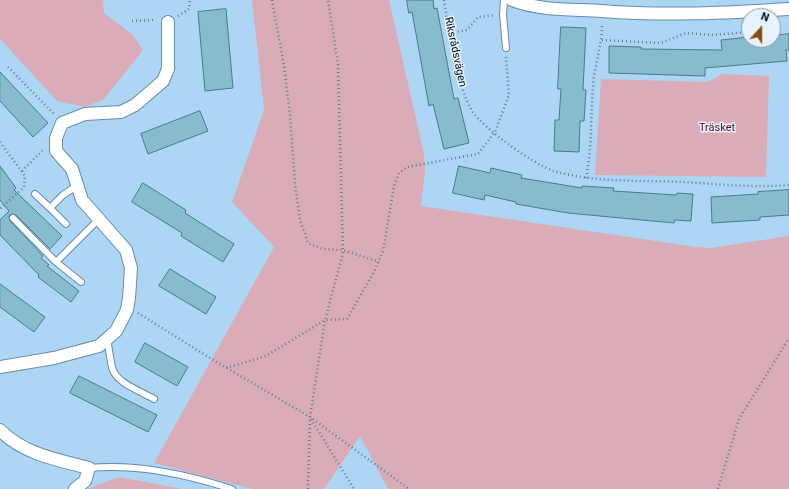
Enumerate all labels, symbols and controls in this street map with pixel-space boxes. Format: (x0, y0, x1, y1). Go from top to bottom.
north arrow (741, 8, 781, 48)
text: N (759, 10, 771, 25)
street label: Riksrådsvägen (441, 16, 469, 88)
park label: Träsket (699, 121, 735, 135)

